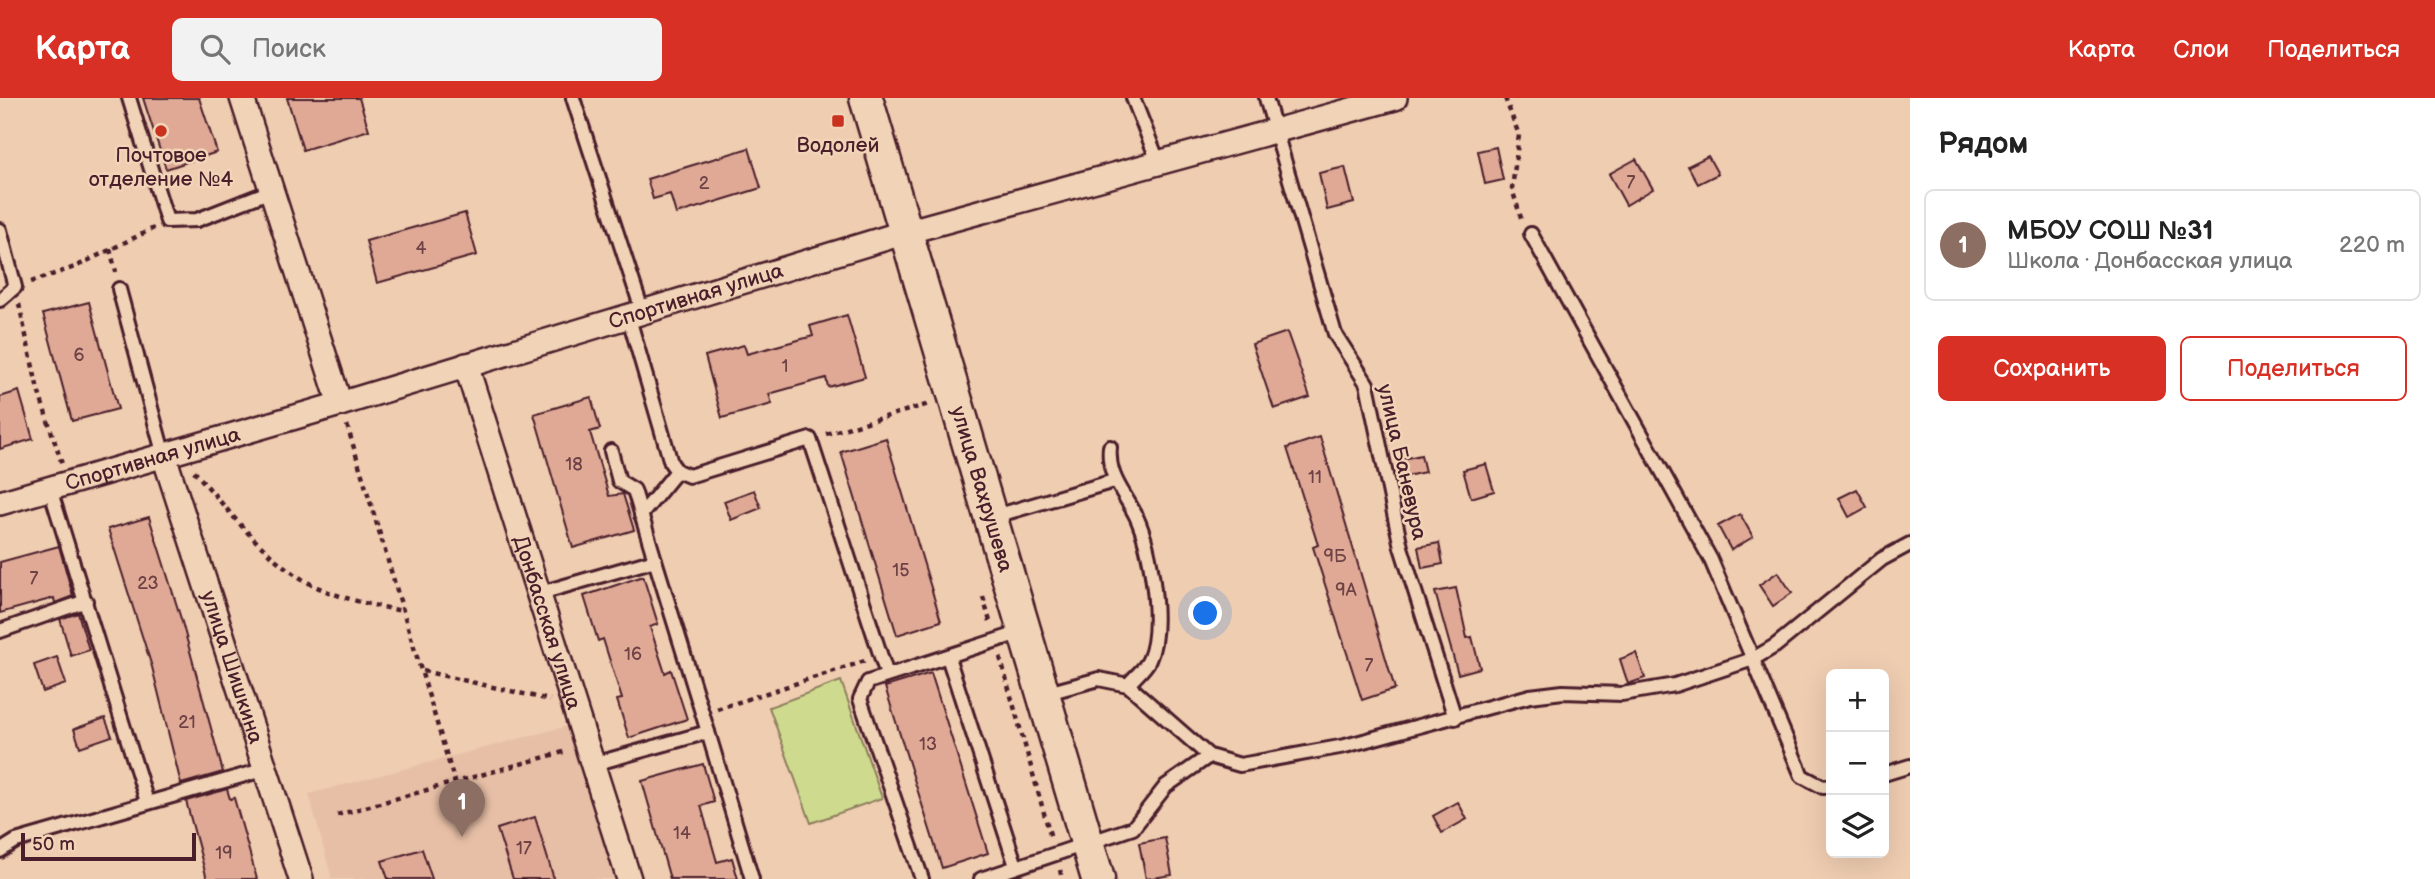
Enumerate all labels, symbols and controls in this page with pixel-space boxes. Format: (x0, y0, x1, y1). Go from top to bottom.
search box (172, 18, 662, 81)
text: Карта (35, 29, 130, 69)
icon: search (196, 30, 234, 68)
text: Поиск (252, 34, 326, 65)
text: Карта (2068, 35, 2135, 64)
text: Слои (2173, 35, 2229, 64)
text: Поделиться (2267, 35, 2400, 64)
marker: Водолей (830, 113, 846, 129)
marker: Почтовое отделение №4 (153, 123, 169, 139)
text: Рядом (1938, 126, 2028, 162)
place label: Водолей (797, 133, 879, 158)
place label: Почтовое отделение №4 (89, 143, 234, 192)
house number: 7 (1627, 172, 1636, 193)
house number: 2 (699, 173, 710, 194)
text: МБОУ СОШ №31 (2007, 216, 2213, 247)
text: 1 (1958, 231, 1968, 259)
text: 220 m (2339, 231, 2405, 259)
house number: 4 (416, 238, 427, 259)
text: Школа · Донбасская улица (2007, 247, 2293, 275)
street label: Спортивная улица (606, 257, 787, 334)
button: Сохранить (1938, 336, 2166, 401)
button: Поделиться (2180, 336, 2407, 401)
house number: 6 (74, 345, 85, 366)
house number: 1 (782, 356, 788, 377)
street label: улица Баневура (1372, 382, 1432, 543)
street label: улица Вахрушева (946, 403, 1019, 576)
street label: Спортивная улица (62, 421, 244, 496)
house number: 18 (565, 454, 583, 475)
house number: 11 (1308, 467, 1322, 488)
street label: Донбасская улица (508, 532, 587, 713)
house number: 9Б (1324, 546, 1347, 567)
house number: 15 (892, 560, 910, 581)
house number: 7 (30, 568, 39, 589)
house number: 23 (137, 573, 159, 594)
house number: 9А (1335, 580, 1357, 601)
street label: улица Шишкина (196, 588, 269, 747)
your location (1188, 596, 1222, 630)
house number: 16 (624, 644, 642, 665)
house number: 7 (1365, 655, 1374, 676)
map controls (1826, 669, 1889, 858)
button: + (1826, 669, 1889, 732)
house number: 21 (178, 712, 196, 733)
button: − (1826, 732, 1889, 795)
house number: 13 (919, 734, 937, 755)
pin: 1 (439, 779, 485, 837)
button: layers (1826, 795, 1889, 858)
house number: 14 (673, 823, 691, 844)
scale bar (21, 830, 196, 862)
text: 50 m (32, 833, 75, 856)
house number: 17 (516, 838, 532, 859)
house number: 19 (215, 843, 233, 864)

